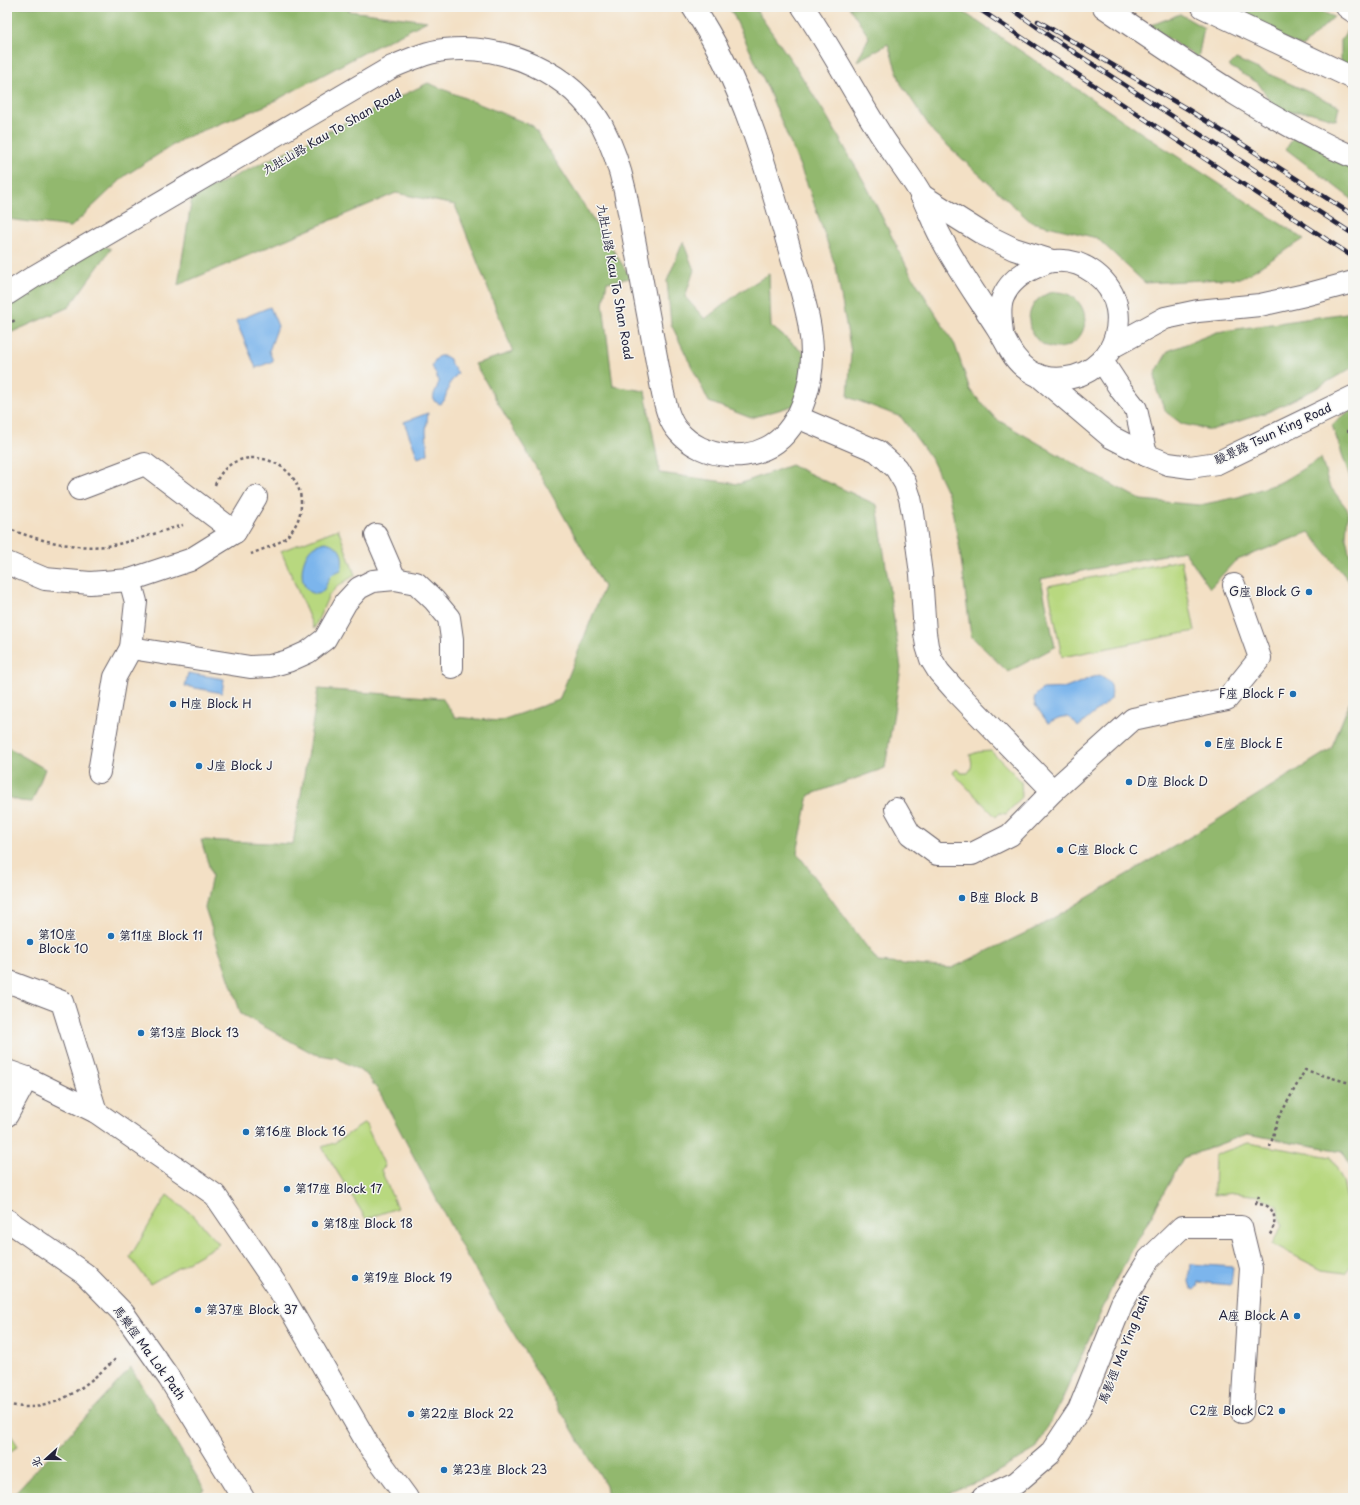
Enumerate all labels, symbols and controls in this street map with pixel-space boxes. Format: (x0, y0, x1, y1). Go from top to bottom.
street label: 九肚山路 Kau To Shan Road (258, 84, 405, 178)
street label: 九肚山路 Kau To Shan Road (593, 202, 639, 361)
street label: 駿景路 Tsun King Road (1211, 398, 1334, 468)
place label: G座 Block G (1229, 582, 1301, 600)
marker: G座 Block G (1304, 587, 1314, 597)
place label: F座 Block F (1219, 684, 1285, 702)
marker: F座 Block F (1288, 689, 1298, 699)
place label: H座 Block H (181, 694, 252, 712)
marker: H座 Block H (168, 699, 178, 709)
place label: E座 Block E (1216, 734, 1283, 752)
marker: E座 Block E (1203, 739, 1213, 749)
place label: J座 Block J (207, 756, 273, 774)
marker: J座 Block J (194, 761, 204, 771)
place label: D座 Block D (1137, 772, 1208, 790)
marker: D座 Block D (1124, 777, 1134, 787)
place label: C座 Block C (1068, 840, 1138, 858)
marker: C座 Block C (1055, 845, 1065, 855)
place label: B座 Block B (970, 888, 1039, 906)
marker: B座 Block B (957, 893, 967, 903)
place label: 第10座 Block 10 (38, 925, 88, 957)
place label: 第11座 Block 11 (119, 926, 203, 944)
marker: 第11座 Block 11 (106, 931, 116, 941)
marker: 第10座 Block 10 (25, 937, 35, 947)
place label: 第13座 Block 13 (149, 1023, 239, 1041)
marker: 第13座 Block 13 (136, 1028, 146, 1038)
place label: 第16座 Block 16 (254, 1122, 346, 1140)
marker: 第16座 Block 16 (241, 1127, 251, 1137)
place label: 第17座 Block 17 (295, 1179, 383, 1197)
marker: 第17座 Block 17 (282, 1184, 292, 1194)
place label: 第18座 Block 18 (323, 1214, 413, 1232)
marker: 第18座 Block 18 (310, 1219, 320, 1229)
place label: 第19座 Block 19 (363, 1268, 452, 1286)
marker: 第19座 Block 19 (350, 1273, 360, 1283)
street label: 馬影徑 Ma Ying Path (1093, 1291, 1153, 1406)
place label: 第37座 Block 37 (206, 1300, 298, 1318)
street label: 馬樂徑 Ma Lok Path (109, 1302, 190, 1403)
marker: 第37座 Block 37 (193, 1305, 203, 1315)
place label: A座 Block A (1219, 1306, 1289, 1324)
marker: A座 Block A (1292, 1311, 1302, 1321)
place label: C2座 Block C2 (1190, 1401, 1274, 1419)
place label: 第22座 Block 22 (419, 1404, 514, 1422)
marker: C2座 Block C2 (1277, 1406, 1287, 1416)
marker: 第22座 Block 22 (406, 1409, 416, 1419)
north arrow (26, 1439, 66, 1479)
text: 北 (26, 1455, 46, 1471)
place label: 第23座 Block 23 (452, 1460, 547, 1478)
marker: 第23座 Block 23 (439, 1465, 449, 1475)

